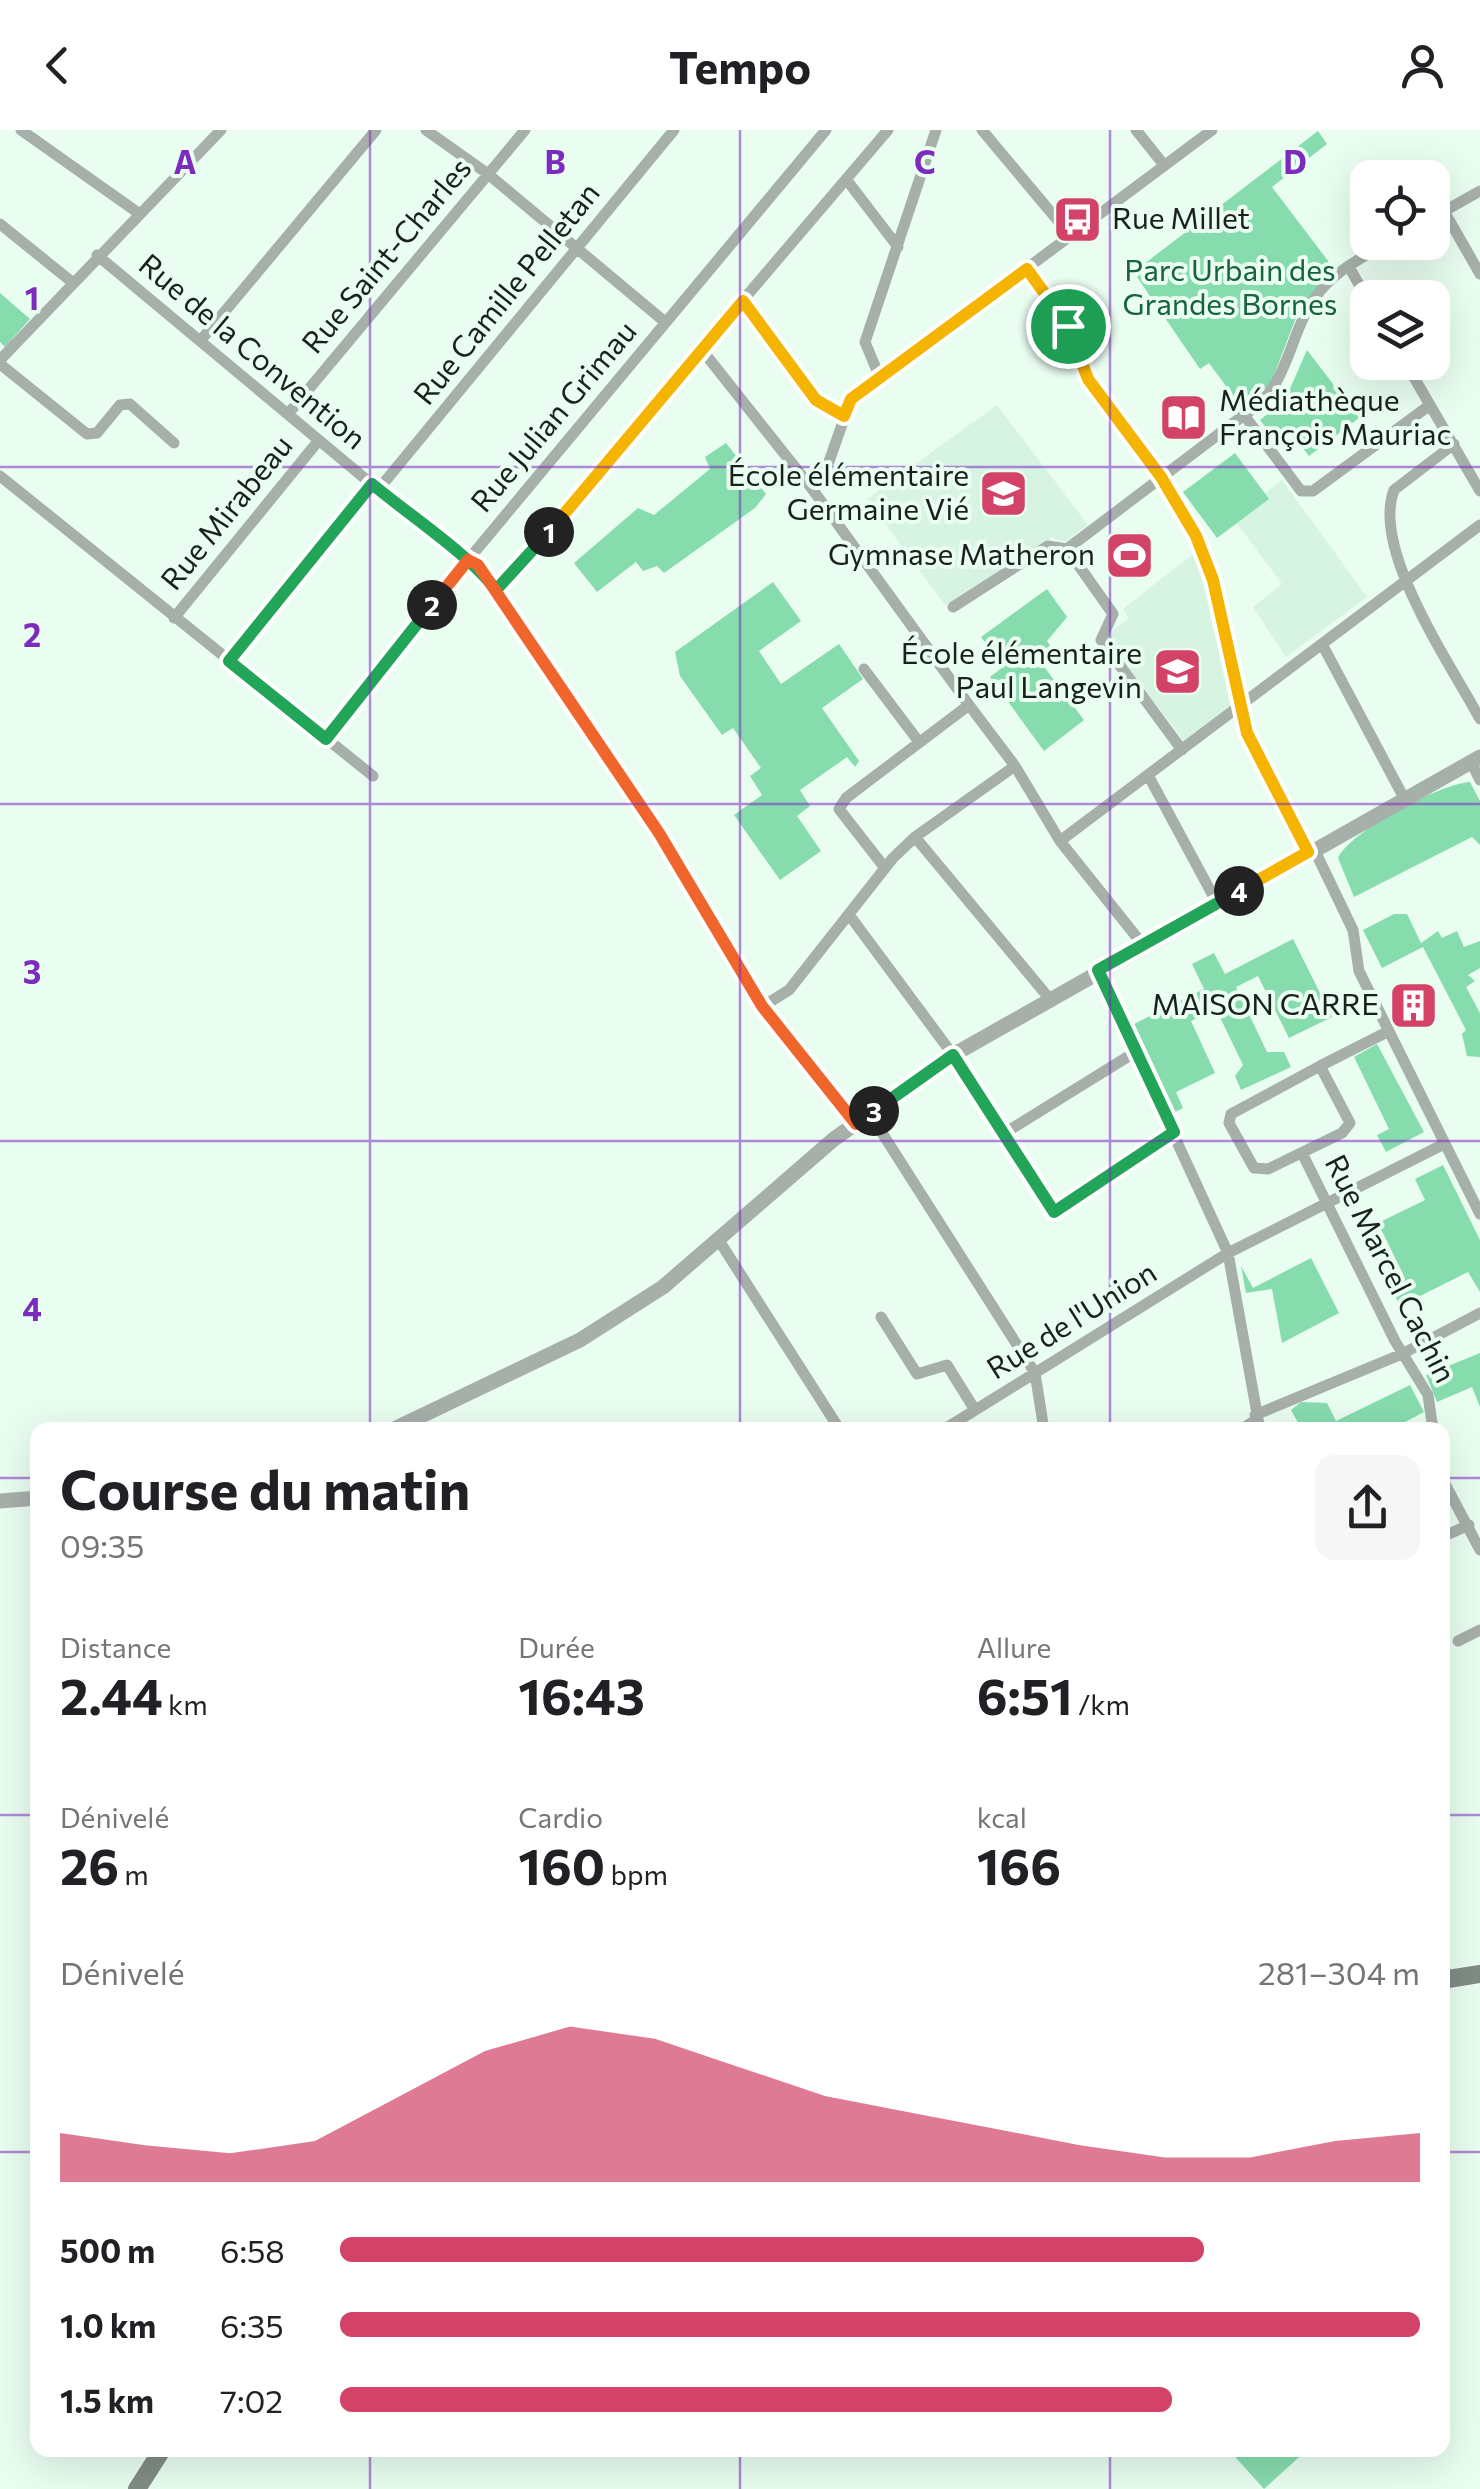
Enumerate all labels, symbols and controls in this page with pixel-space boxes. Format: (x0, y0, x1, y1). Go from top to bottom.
icon: back (30, 38, 85, 93)
text: Tempo (669, 38, 811, 93)
icon: person (1395, 38, 1450, 93)
text: A (174, 141, 197, 181)
text: B (544, 141, 566, 181)
text: C (914, 141, 936, 181)
text: D (1283, 141, 1307, 181)
street label: Rue Saint-Charles (293, 149, 478, 360)
map controls (1350, 160, 1450, 380)
button: locate (1350, 160, 1450, 260)
street label: Rue Camille Pelletan (404, 174, 606, 411)
bus stop icon: Rue Millet (1051, 193, 1103, 245)
place label: Rue Millet (1112, 198, 1250, 235)
street label: Rue de la Convention (133, 244, 374, 456)
park label: Parc Urbain des Grandes Bornes (1122, 250, 1338, 321)
text: 1 (25, 277, 39, 317)
button: layers (1350, 280, 1450, 380)
pin (1026, 284, 1111, 369)
icon: arrive (1041, 299, 1096, 354)
street label: Rue Julian Grimau (461, 312, 643, 518)
place label: Médiathèque François Mauriac (1219, 380, 1451, 451)
library icon: Médiathèque François Mauriac (1158, 392, 1210, 444)
street label: Rue Mirabeau (151, 427, 299, 596)
place label: École élémentaire Germaine Vié (728, 455, 969, 526)
school or university icon: École élémentaire Germaine Vié (978, 467, 1030, 519)
pin: 1 (524, 507, 574, 557)
text: 1 (543, 515, 555, 549)
sports icon: Gymnase Matheron (1104, 529, 1156, 581)
place label: Gymnase Matheron (828, 534, 1095, 571)
pin: 2 (407, 580, 457, 630)
text: 2 (424, 588, 440, 622)
text: 2 (23, 614, 41, 654)
place label: École élémentaire Paul Langevin (901, 633, 1142, 704)
school or university icon: École élémentaire Paul Langevin (1151, 645, 1203, 697)
pin: 4 (1214, 866, 1264, 916)
text: 4 (1230, 874, 1248, 908)
text: 3 (23, 951, 41, 991)
building icon: MAISON CARRE (1388, 979, 1440, 1031)
place label: MAISON CARRE (1151, 984, 1379, 1021)
pin: 3 (849, 1086, 899, 1136)
text: 3 (866, 1094, 882, 1128)
street label: Rue Marcel Cachin (1319, 1148, 1466, 1388)
street label: Rue de l'Union (979, 1252, 1162, 1386)
text: 4 (22, 1288, 42, 1328)
text: Course du matin (60, 1454, 470, 1521)
button: share (1315, 1455, 1420, 1560)
text: 09:35 (60, 1525, 145, 1565)
text: Distance (60, 1630, 171, 1664)
text: Durée (518, 1630, 595, 1664)
text: Allure (977, 1630, 1051, 1664)
text: 2.44 (60, 1664, 163, 1725)
text: 16:43 (518, 1664, 645, 1725)
text: 6:51 (977, 1664, 1073, 1725)
text: km (163, 1687, 208, 1721)
text: /km (1073, 1687, 1130, 1721)
text: Dénivelé (60, 1800, 169, 1834)
text: Cardio (518, 1800, 603, 1834)
text: kcal (977, 1800, 1027, 1834)
text: 26 (60, 1834, 119, 1895)
text: 160 (518, 1834, 605, 1895)
text: 166 (977, 1834, 1061, 1895)
text: m (119, 1857, 149, 1891)
text: bpm (605, 1857, 668, 1891)
text: Dénivelé (60, 1952, 185, 1992)
text: 281–304 m (1258, 1952, 1420, 1992)
text: 500 m (60, 2230, 155, 2270)
text: 6:58 (220, 2230, 285, 2270)
text: 1.0 km (60, 2305, 156, 2345)
text: 6:35 (220, 2305, 284, 2345)
text: 1.5 km (60, 2380, 154, 2420)
text: 7:02 (220, 2380, 283, 2420)

